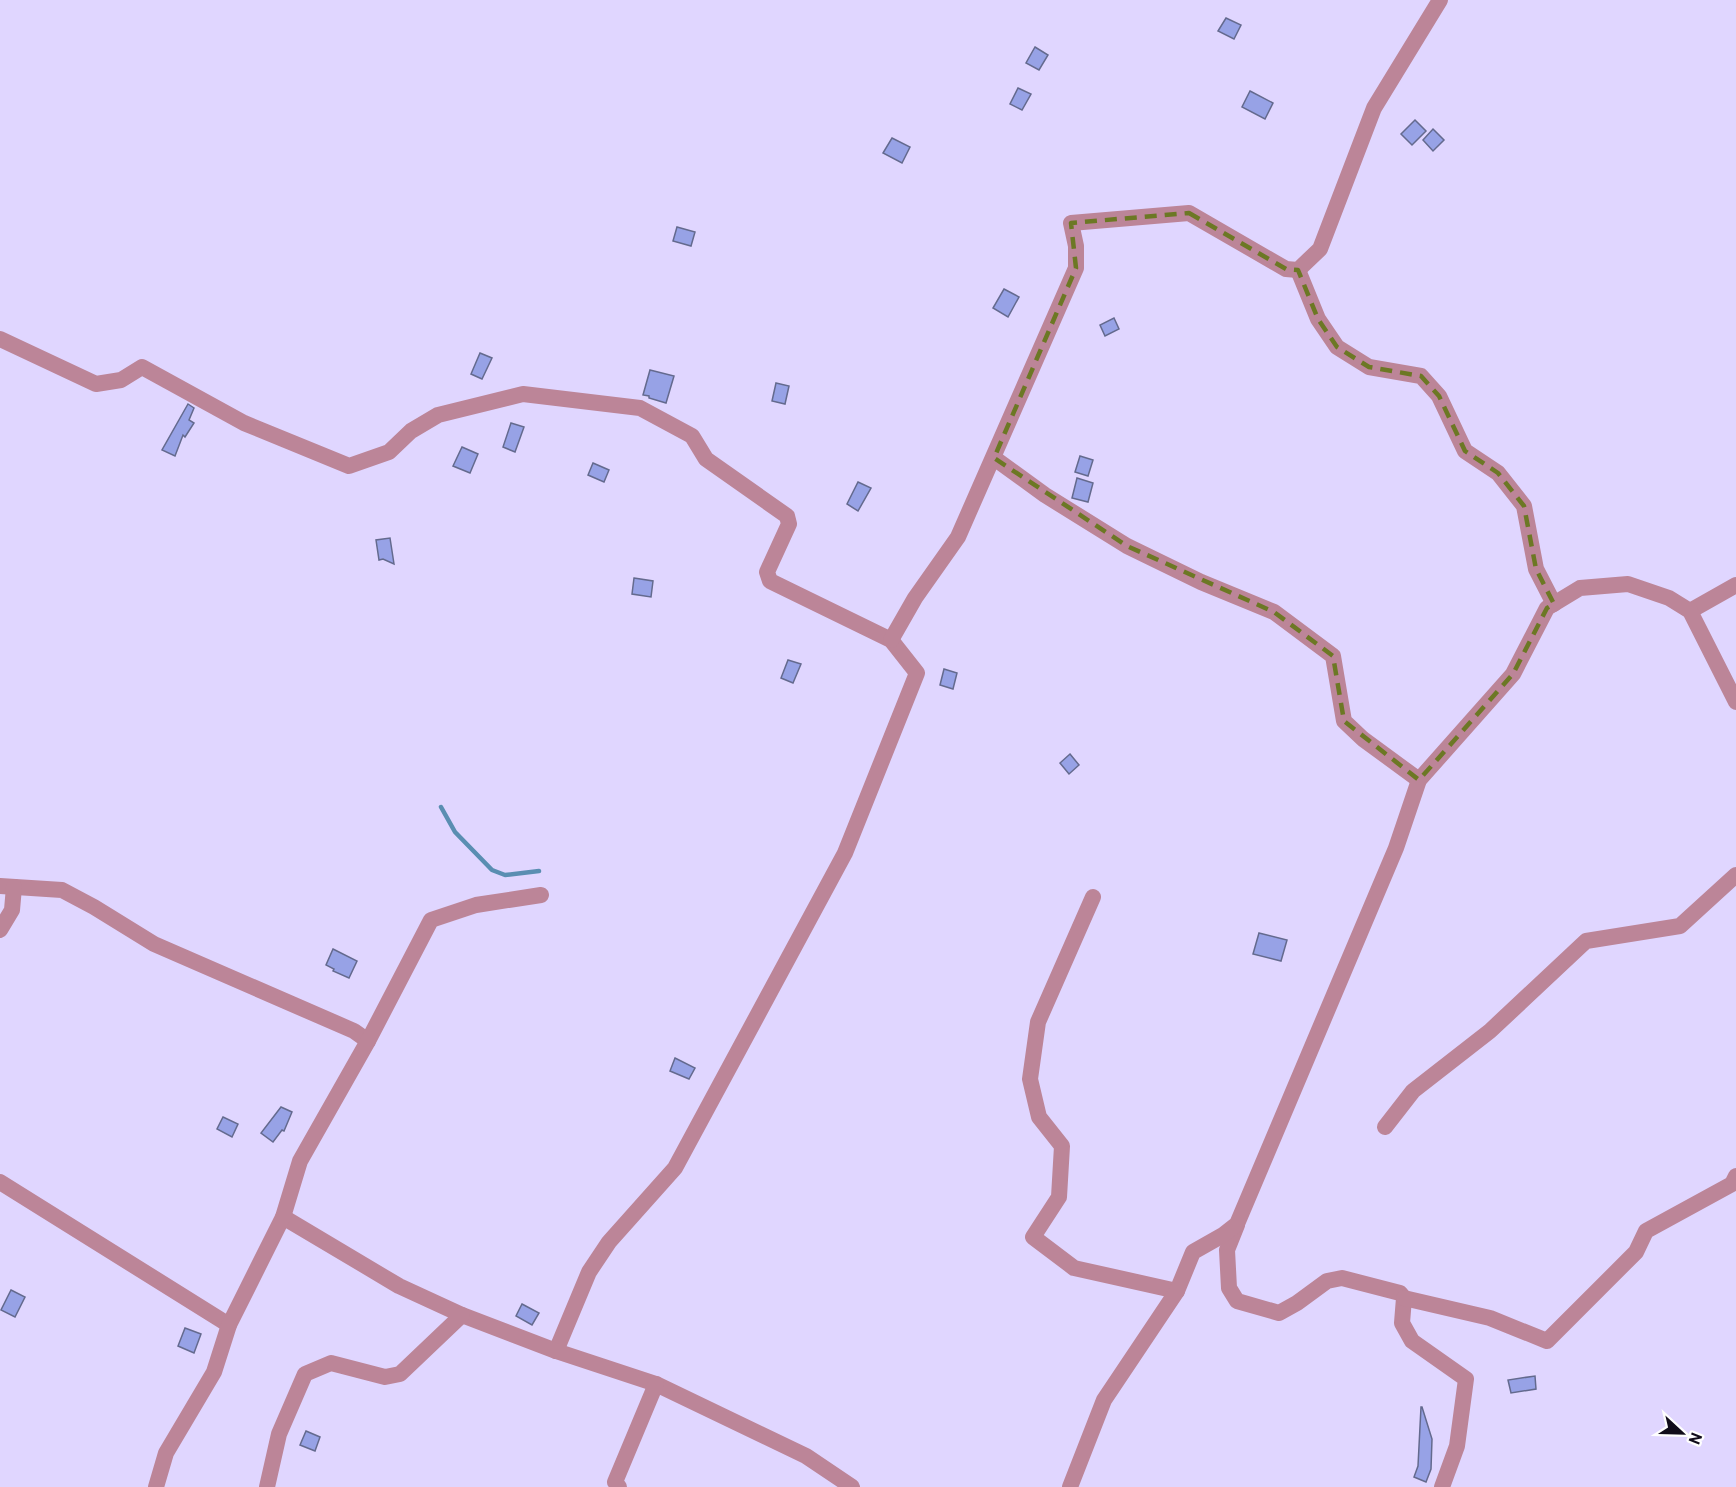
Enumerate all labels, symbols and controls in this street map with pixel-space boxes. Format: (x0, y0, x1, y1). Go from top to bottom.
north arrow (1652, 1403, 1712, 1463)
text: N (1686, 1430, 1707, 1447)

